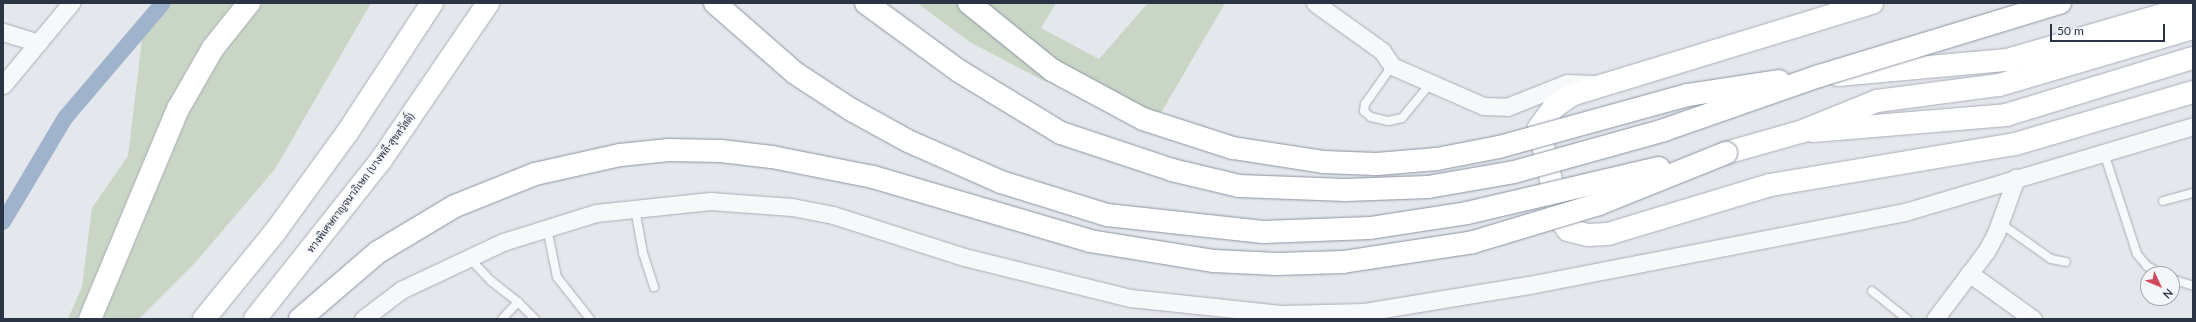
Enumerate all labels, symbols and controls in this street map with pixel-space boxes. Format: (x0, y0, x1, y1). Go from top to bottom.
scale bar (2052, 16, 2167, 42)
text: 50 m (2057, 23, 2084, 38)
street label: ทางพิเศษกาญจนาภิเษก (บางพลี-สุขสวัสดิ์) (305, 111, 417, 255)
north arrow (2140, 266, 2180, 306)
text: N (2161, 286, 2176, 302)

